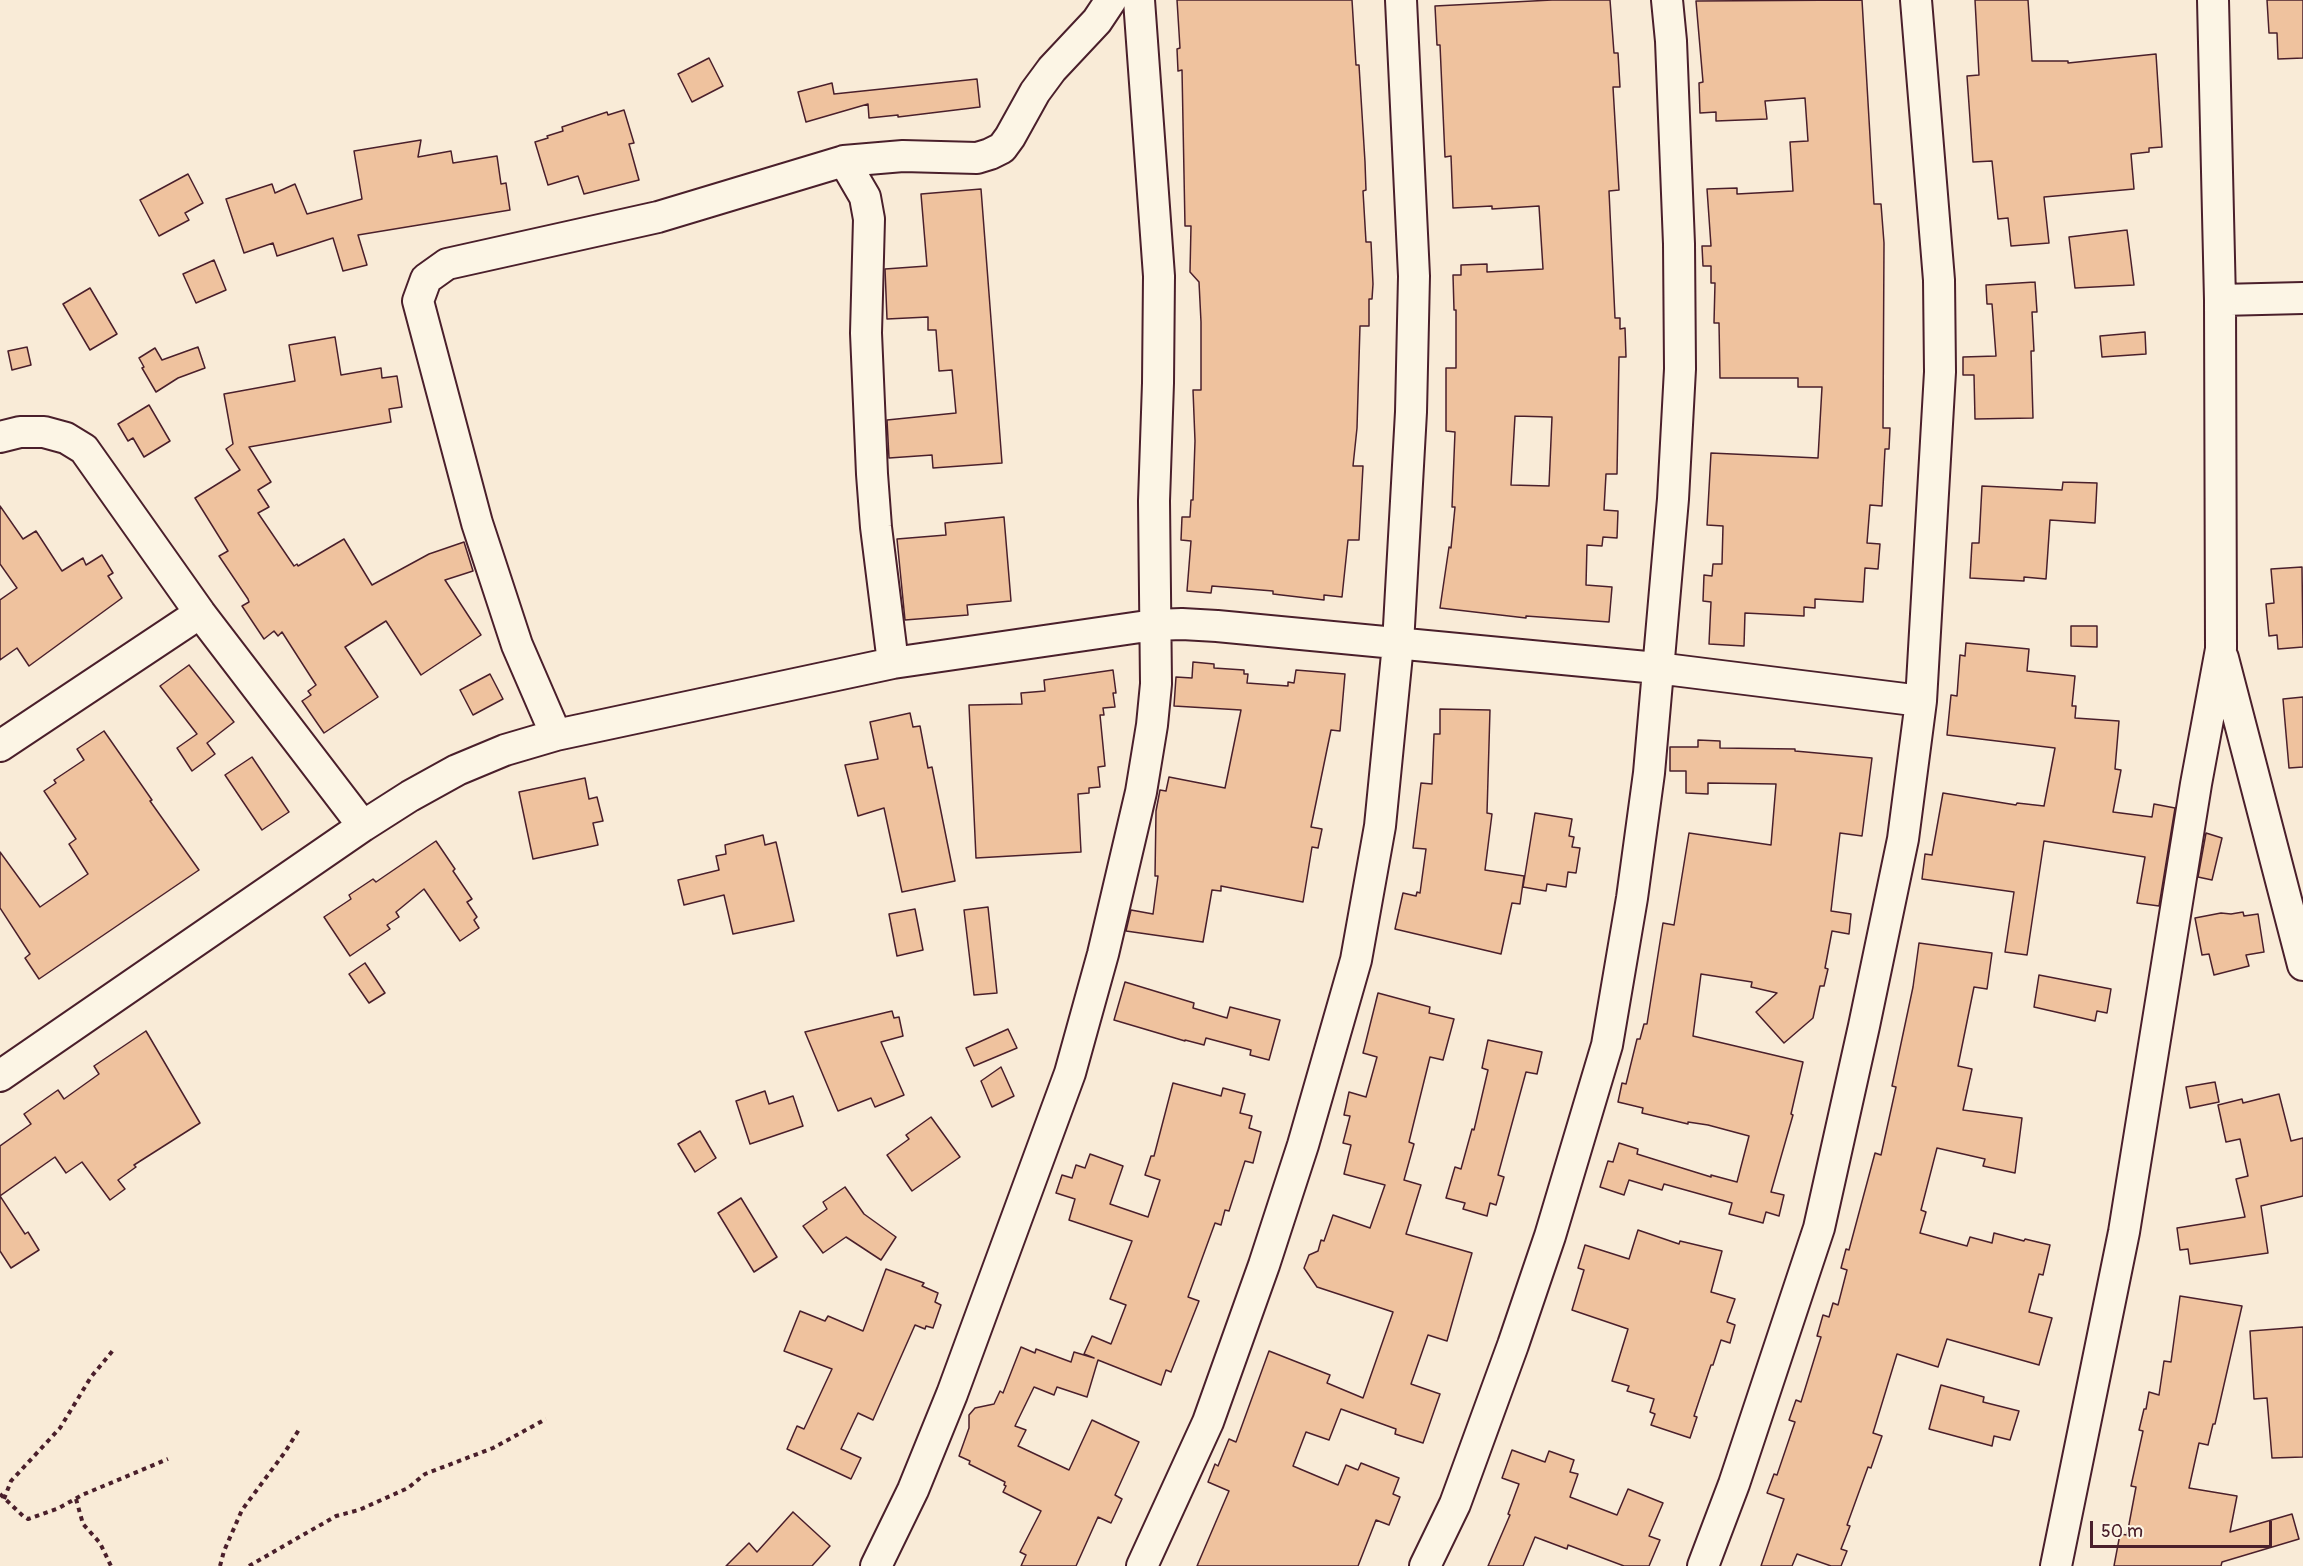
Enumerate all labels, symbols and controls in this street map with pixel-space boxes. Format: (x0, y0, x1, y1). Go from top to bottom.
scale bar (2093, 1509, 2274, 1547)
text: 50 m (2101, 1520, 2143, 1543)

